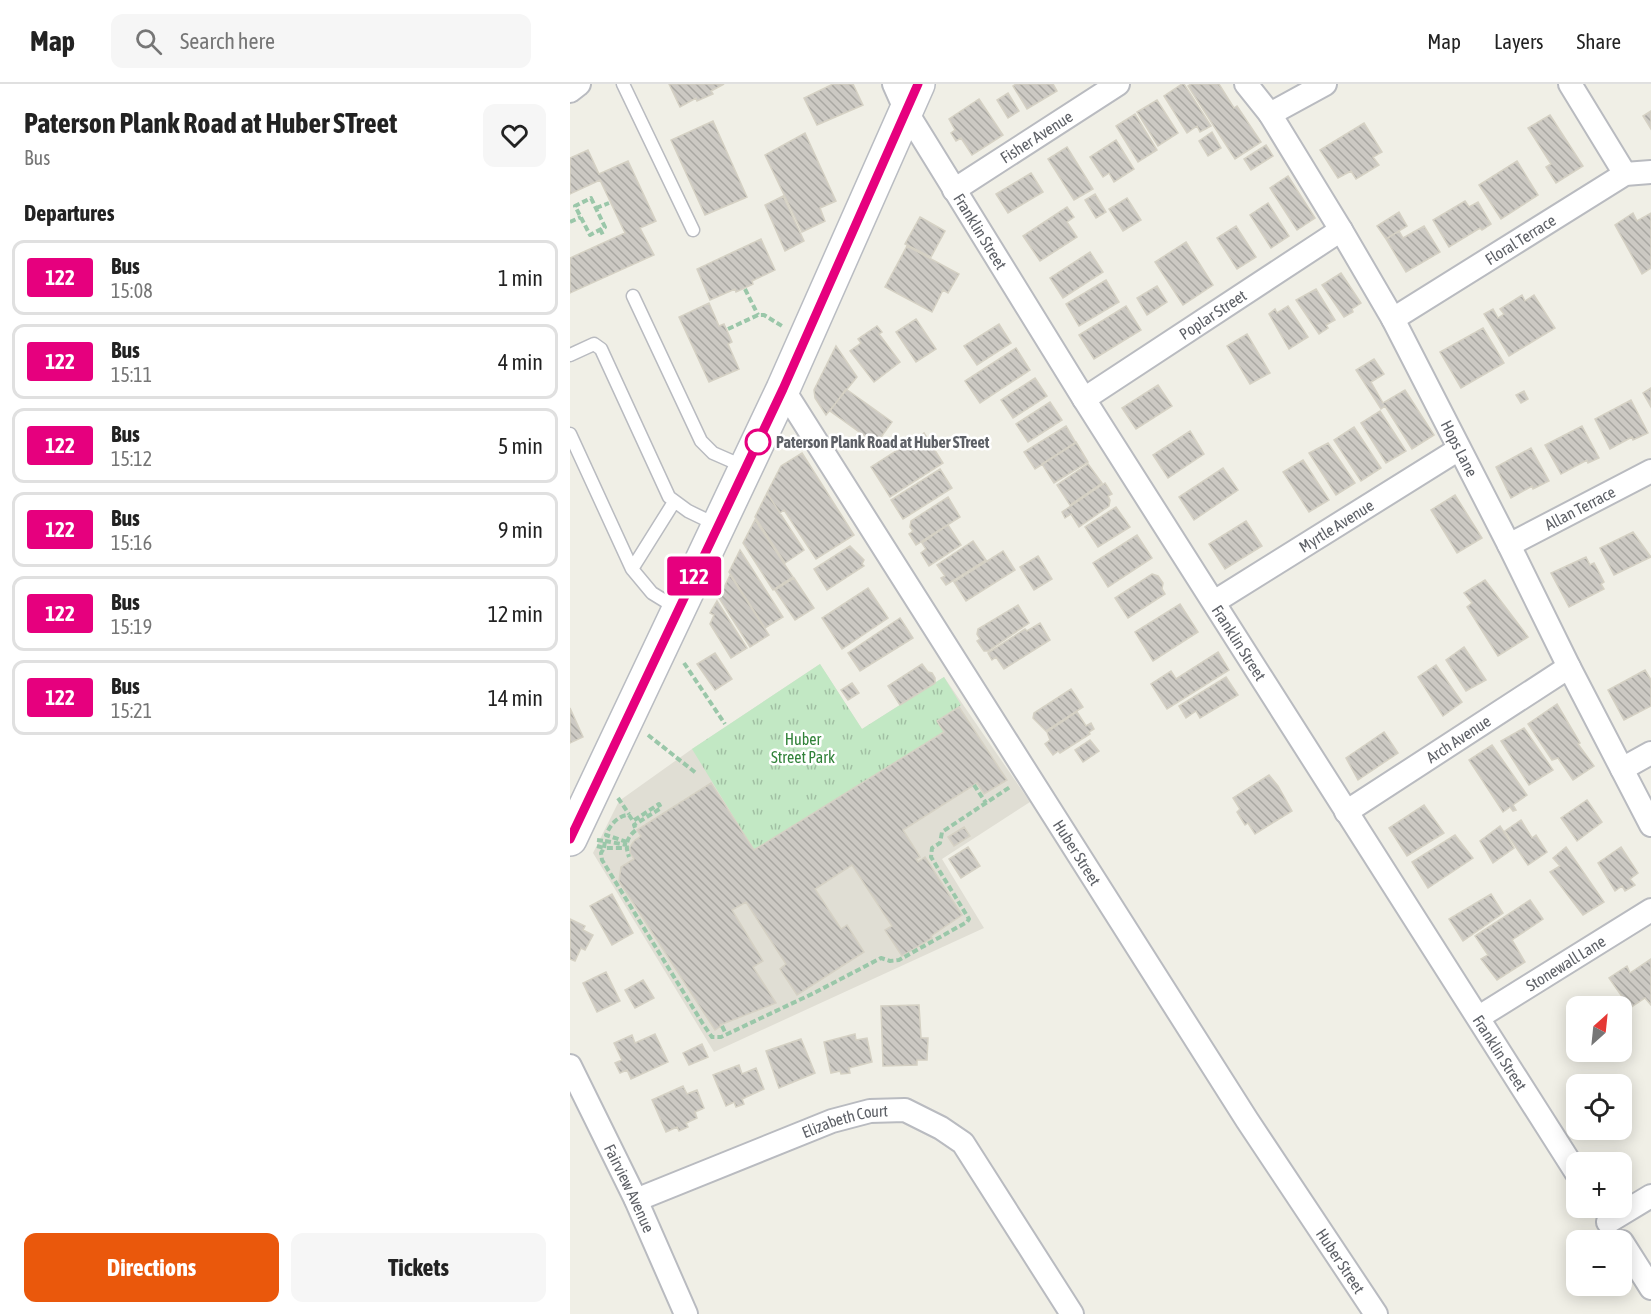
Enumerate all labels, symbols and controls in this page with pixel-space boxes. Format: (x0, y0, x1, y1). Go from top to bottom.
search box (111, 14, 531, 68)
text: Map (30, 25, 75, 57)
icon: search (132, 25, 165, 58)
text: Search here (180, 28, 275, 54)
text: Map (1427, 29, 1461, 53)
text: Layers (1494, 29, 1544, 53)
text: Share (1577, 29, 1621, 53)
button: heart (483, 104, 546, 167)
text: Paterson Plank Road at Huber STreet (24, 107, 397, 139)
street label: Fisher Avenue (997, 107, 1076, 167)
text: Bus (24, 146, 50, 169)
street label: Franklin Street (950, 190, 1011, 273)
text: Departures (24, 200, 114, 226)
street label: Floral Terrace (1482, 211, 1559, 268)
text: Bus (111, 253, 140, 279)
text: 122 (45, 265, 75, 289)
text: 1 min (498, 265, 543, 291)
text: 15:08 (111, 279, 153, 302)
street label: Poplar Street (1176, 286, 1250, 343)
text: Bus (111, 337, 140, 363)
text: 122 (45, 349, 75, 373)
text: 4 min (498, 349, 543, 375)
text: 15:11 (111, 363, 152, 386)
street label: Hops Lane (1438, 417, 1481, 480)
text: Bus (111, 421, 140, 447)
marker: Paterson Plank Road at Huber STreet (745, 429, 771, 455)
text: 122 (45, 433, 75, 457)
text: 5 min (498, 433, 543, 459)
place label: Paterson Plank Road at Huber STreet (776, 433, 990, 451)
text: 15:12 (111, 447, 152, 470)
street label: Allan Terrace (1542, 482, 1618, 534)
street label: Myrtle Avenue (1296, 496, 1377, 556)
text: Bus (111, 505, 140, 531)
text: 122 (45, 517, 75, 541)
text: 9 min (498, 517, 543, 543)
text: 15:16 (111, 531, 152, 554)
line badge: 122 (660, 556, 728, 596)
text: 122 (679, 564, 709, 588)
text: Bus (111, 589, 140, 615)
text: 122 (45, 601, 75, 625)
text: 12 min (488, 601, 543, 627)
street label: Franklin Street (1208, 602, 1270, 684)
text: 15:19 (111, 615, 152, 638)
text: Bus (111, 673, 140, 699)
text: 122 (45, 685, 75, 709)
text: 14 min (488, 685, 543, 711)
text: 15:21 (111, 699, 152, 722)
street label: Arch Avenue (1423, 712, 1494, 766)
park label: Huber Street Park (771, 730, 835, 766)
street label: Huber Street (1050, 816, 1105, 889)
street label: Stonewall Lane (1523, 932, 1609, 994)
north arrow (1566, 996, 1632, 1062)
map controls (1566, 996, 1632, 1296)
street label: Franklin Street (1469, 1012, 1531, 1094)
button: locate (1566, 1074, 1632, 1140)
street label: Elizabeth Court (799, 1101, 889, 1141)
street label: Fairview Avenue (601, 1141, 658, 1235)
button: + (1566, 1152, 1632, 1218)
street label: Huber Street (1313, 1225, 1369, 1297)
button: − (1566, 1230, 1632, 1296)
button: Directions (24, 1233, 279, 1302)
button: Tickets (291, 1233, 546, 1302)

